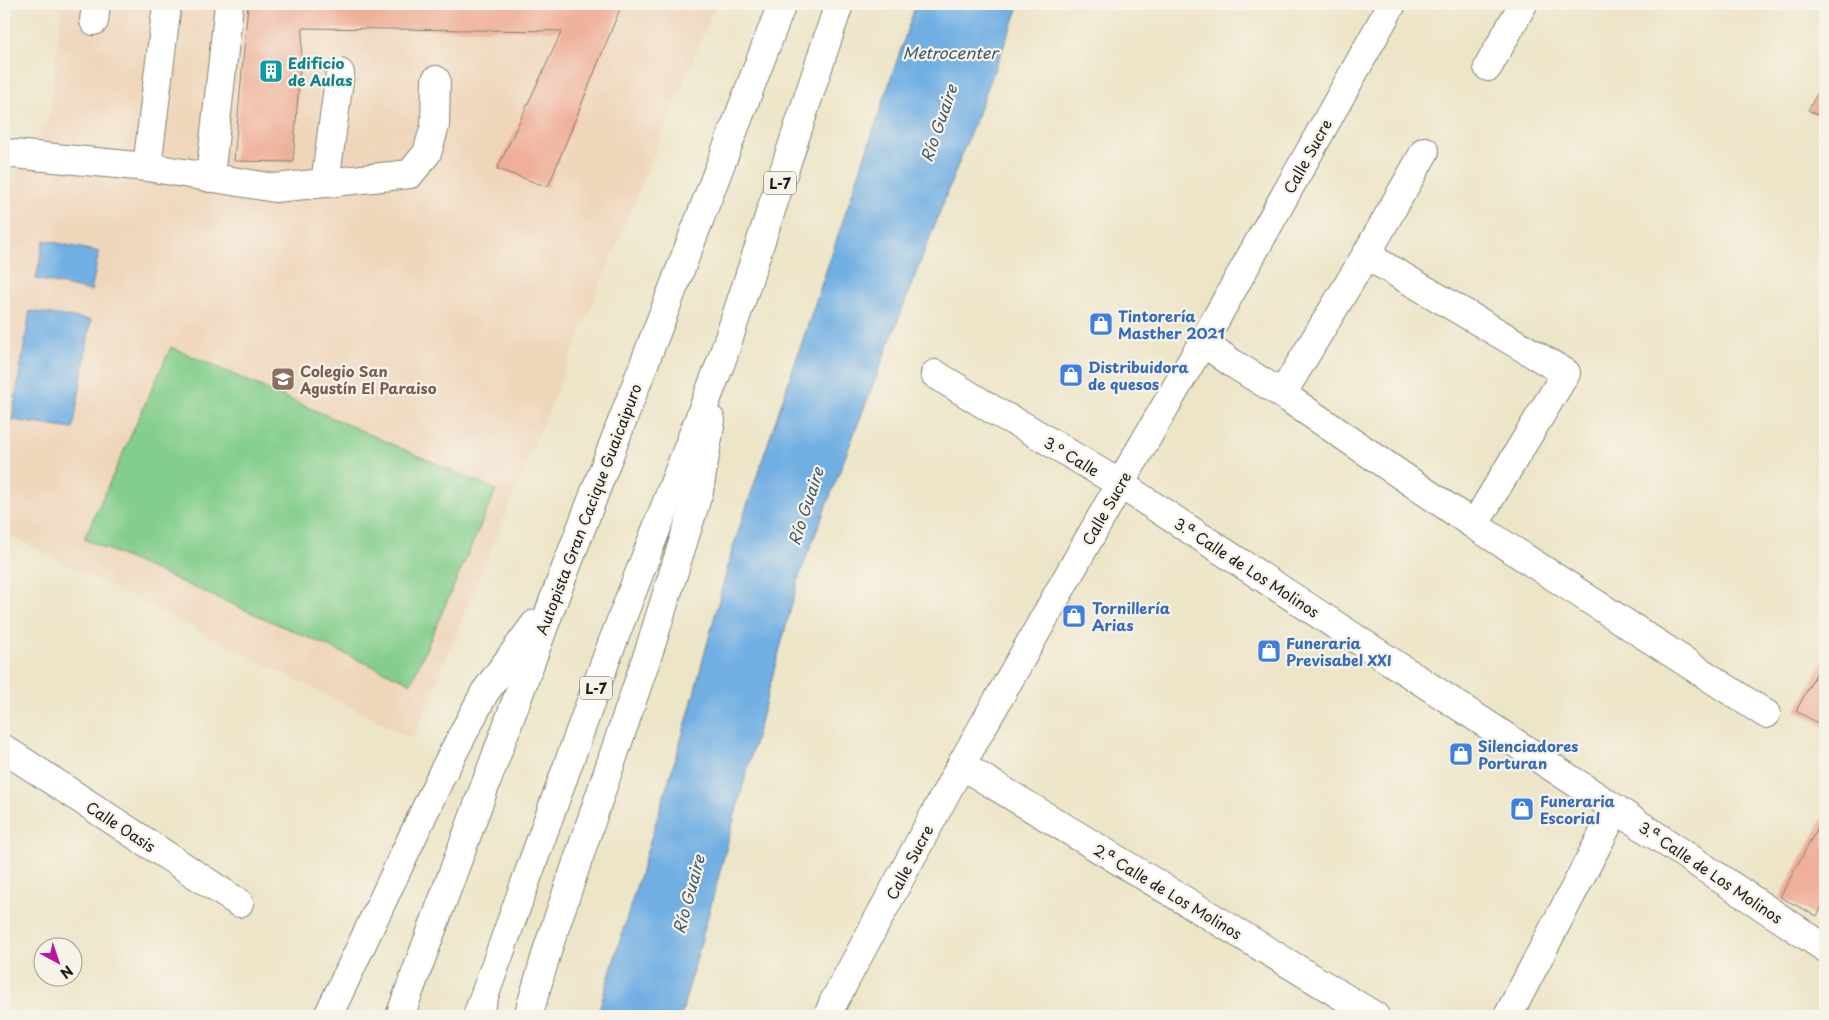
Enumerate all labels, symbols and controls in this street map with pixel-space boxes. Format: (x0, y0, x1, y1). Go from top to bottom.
water label: Metrocenter (902, 40, 1000, 64)
place label: Edificio de Aulas (288, 51, 352, 91)
building icon: Edificio de Aulas (258, 58, 284, 84)
water label: Río Guaire (914, 80, 963, 165)
street label: Calle Sucre (1277, 115, 1337, 197)
road number: L-7 (764, 172, 796, 194)
place label: Tintorería Masther 2021 (1118, 304, 1225, 344)
shop icon: Tintorería Masther 2021 (1088, 311, 1114, 337)
place label: Distribuidora de quesos (1088, 355, 1190, 395)
place label: Colegio San Agustín El Paraiso (299, 359, 437, 399)
shop icon: Distribuidora de quesos (1058, 362, 1084, 388)
school or university icon: Colegio San Agustín El Paraiso (270, 366, 296, 392)
street label: Autopista Gran Cacique Guaicaipuro (529, 380, 647, 638)
street label: 3.° Calle (1040, 430, 1104, 482)
water label: Río Guaire (781, 463, 829, 548)
street label: Calle Sucre (1076, 467, 1136, 549)
street label: 3.ª Calle de Los Molinos (1170, 511, 1324, 623)
place label: Tornillería Arias (1092, 596, 1171, 636)
shop icon: Tornillería Arias (1061, 603, 1087, 629)
place label: Funeraria Previsabel XXI (1286, 631, 1392, 671)
shop icon: Funeraria Previsabel XXI (1256, 638, 1282, 664)
road number: L-7 (580, 676, 612, 700)
place label: Silenciadores Porturan (1478, 734, 1579, 774)
shop icon: Silenciadores Porturan (1448, 741, 1474, 767)
place label: Funeraria Escorial (1540, 789, 1616, 829)
street label: Calle Oasis (82, 795, 160, 857)
shop icon: Funeraria Escorial (1509, 796, 1535, 822)
street label: 3.ª Calle de Los Molinos (1635, 815, 1788, 929)
street label: Calle Sucre (880, 820, 938, 904)
street label: 2.ª Calle de Los Molinos (1089, 837, 1247, 945)
water label: Río Guaire (666, 851, 710, 936)
north arrow (32, 938, 82, 988)
text: N (56, 961, 78, 984)

